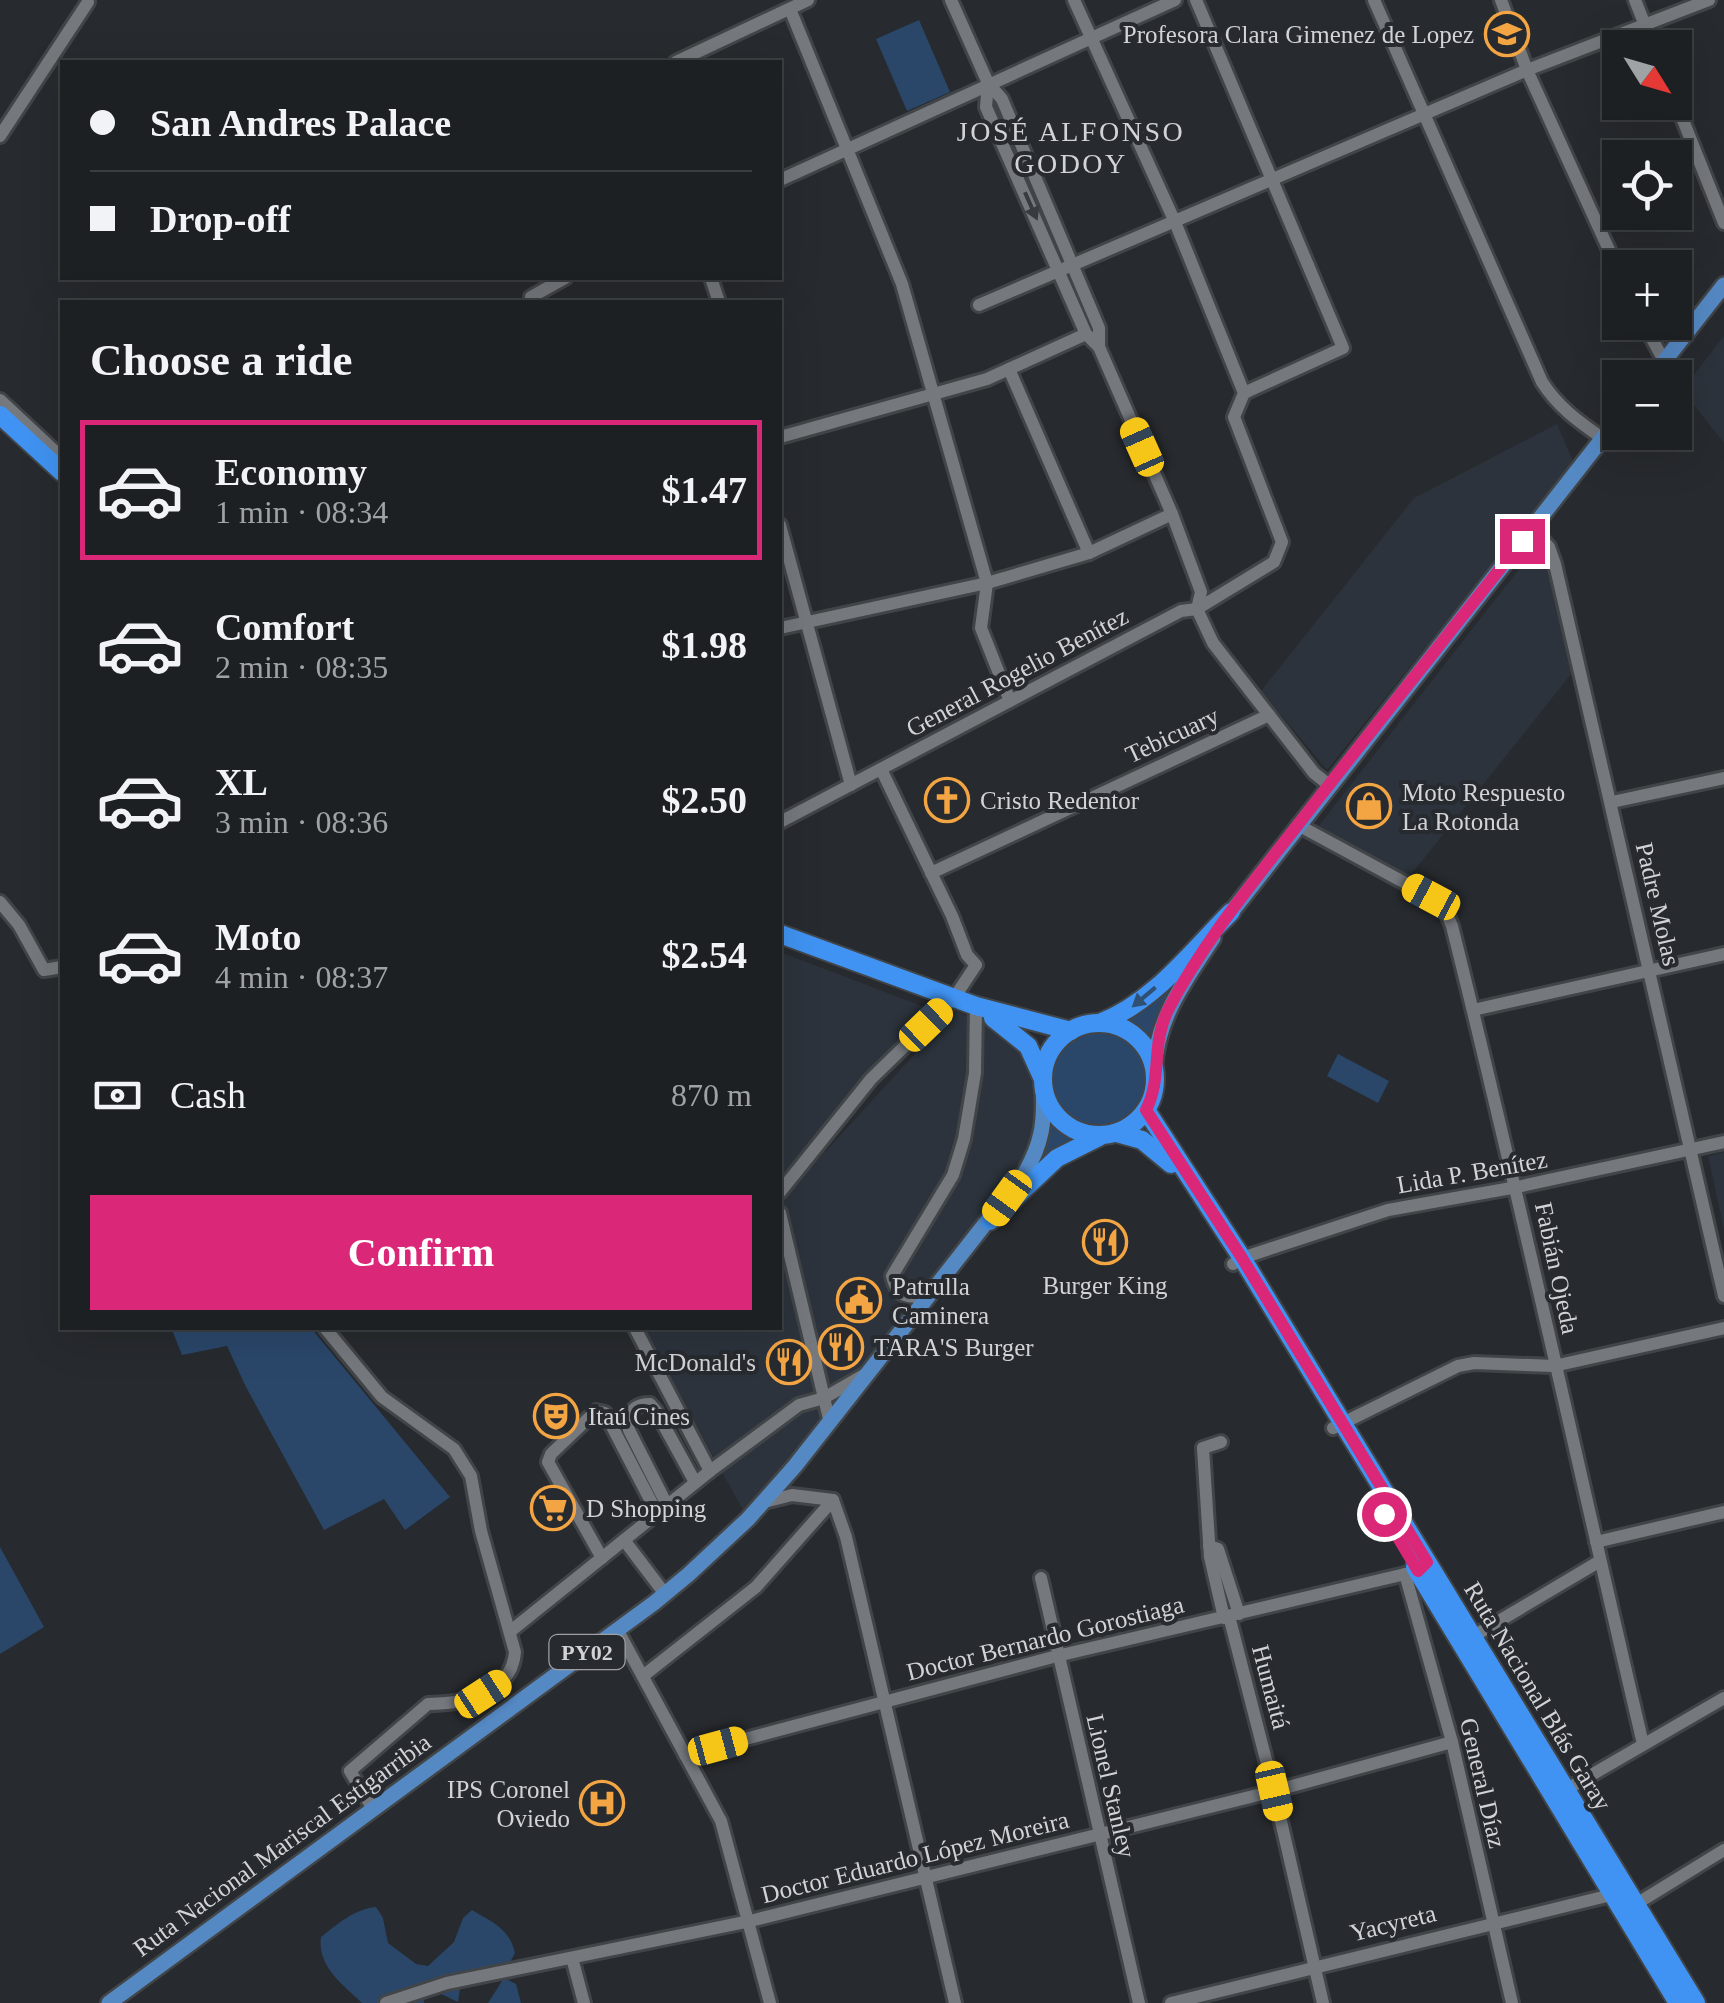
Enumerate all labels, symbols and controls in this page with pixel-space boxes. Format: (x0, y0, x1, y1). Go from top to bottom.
school or university icon: Profesora Clara Gimenez de Lopez (1484, 11, 1530, 57)
place label: Profesora Clara Gimenez de Lopez (1123, 21, 1474, 48)
north arrow (1602, 30, 1692, 120)
map controls (1602, 30, 1692, 450)
text: San Andres Palace (150, 102, 451, 144)
district label: JOSÉ ALFONSO GODOY (957, 116, 1185, 179)
button: locate (1602, 140, 1692, 230)
one-way arrow (1023, 191, 1039, 221)
text: Drop-off (150, 198, 291, 240)
button: + (1602, 250, 1692, 340)
text: Choose a ride (90, 335, 353, 385)
button: − (1602, 360, 1692, 450)
car (1116, 413, 1168, 481)
icon: car (95, 445, 185, 535)
text: Economy (215, 451, 367, 493)
text: $1.47 (662, 469, 747, 511)
text: 1 min · 08:34 (215, 494, 388, 530)
route end (1500, 519, 1545, 564)
icon: car (95, 600, 185, 690)
street label: General Rogelio Benítez (902, 602, 1132, 742)
text: Comfort (215, 606, 354, 648)
text: $1.98 (662, 624, 747, 666)
text: 2 min · 08:35 (215, 649, 388, 685)
street label: Tebicuary (1121, 702, 1223, 768)
icon: car (95, 755, 185, 845)
text: XL (215, 761, 268, 803)
church icon: Cristo Redentor (924, 777, 970, 823)
text: $2.50 (662, 779, 747, 821)
place label: Moto Respuesto La Rotonda (1402, 779, 1565, 835)
shop icon: Moto Respuesto La Rotonda (1346, 783, 1392, 829)
place label: Cristo Redentor (980, 787, 1140, 814)
text: 3 min · 08:36 (215, 804, 388, 840)
street label: Padre Molas (1631, 840, 1685, 968)
car (1397, 870, 1465, 924)
icon: car (95, 910, 185, 1000)
text: Moto (215, 916, 302, 958)
text: $2.54 (662, 934, 747, 976)
text: 4 min · 08:37 (215, 959, 388, 995)
one-way arrow (1132, 986, 1157, 1008)
car (894, 993, 958, 1057)
icon: cash (90, 1068, 145, 1123)
text: Cash (170, 1074, 246, 1116)
text: 870 m (671, 1077, 752, 1113)
street label: Lida P. Benítez (1395, 1146, 1549, 1198)
car (977, 1165, 1037, 1231)
button: Confirm (90, 1195, 752, 1310)
street label: Fabián Ojeda (1530, 1200, 1584, 1336)
restaurant icon: Burger King (1082, 1219, 1128, 1265)
place label: Burger King (1042, 1272, 1168, 1299)
place label: Patrulla Caminera (892, 1273, 989, 1329)
public building icon: Patrulla Caminera (836, 1277, 882, 1323)
restaurant icon: TARA'S Burger (818, 1324, 864, 1370)
place label: TARA'S Burger (874, 1334, 1034, 1361)
restaurant icon: McDonald's (766, 1339, 812, 1385)
place label: McDonald's (635, 1349, 756, 1376)
theatre icon: Itaú Cines (533, 1393, 579, 1439)
place label: Itaú Cines (588, 1403, 690, 1430)
supermarket icon: D Shopping (530, 1485, 576, 1531)
route start (1362, 1492, 1407, 1537)
place label: D Shopping (586, 1495, 707, 1522)
street label: Ruta Nacional Blás Garay (1459, 1577, 1617, 1816)
street label: Doctor Bernardo Gorostiaga (904, 1590, 1186, 1686)
road number: PY02 (550, 1635, 624, 1669)
street label: Humaitá (1247, 1642, 1295, 1732)
car (450, 1665, 516, 1723)
street label: Lionel Stanley (1081, 1712, 1141, 1861)
street label: General Díaz (1455, 1715, 1511, 1851)
car (685, 1724, 751, 1768)
street label: Ruta Nacional Mariscal Estigarribia (128, 1728, 436, 1962)
car (1253, 1758, 1295, 1824)
place label: IPS Coronel Oviedo (447, 1776, 570, 1832)
hospital icon: IPS Coronel Oviedo (579, 1780, 625, 1826)
street label: Doctor Eduardo López Moreira (758, 1806, 1072, 1908)
street label: Yacyreta (1347, 1899, 1439, 1947)

